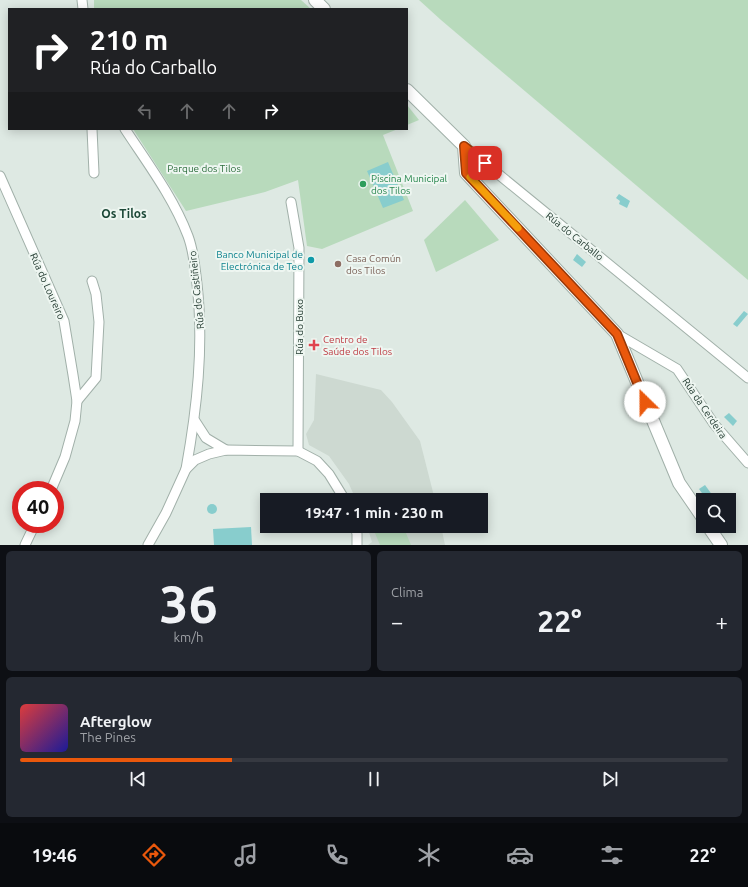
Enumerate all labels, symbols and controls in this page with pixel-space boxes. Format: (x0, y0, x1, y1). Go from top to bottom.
icon: right (24, 24, 76, 76)
text: 210 m (90, 24, 168, 55)
text: Rúa do Carballo (90, 57, 217, 77)
icon: left (134, 100, 156, 122)
icon: ahead (176, 100, 198, 122)
icon: ahead (218, 100, 240, 122)
icon: right (260, 100, 282, 122)
pin (468, 146, 502, 180)
icon: arrive (474, 152, 496, 174)
park label: Parque dos Tilos (167, 163, 241, 174)
place label: Piscina Municipal dos Tilos (371, 173, 448, 196)
marker: Piscina Municipal dos Tilos (358, 179, 368, 189)
district label: Os Tilos (101, 207, 147, 220)
street label: Rúa do Carballo (544, 210, 606, 263)
place label: Banco Municipal de Electrónica de Teo (216, 249, 303, 272)
street label: Rúa do Castiñeiro (187, 250, 206, 330)
street label: Rúa do Loureiro (28, 251, 67, 321)
place label: Casa Común dos Tilos (346, 253, 401, 276)
marker: Banco Municipal de Electrónica de Teo (306, 255, 316, 265)
marker: Casa Común dos Tilos (333, 259, 343, 269)
street label: Rúa do Buxo (294, 299, 305, 355)
place label: Centro de Saúde dos Tilos (323, 334, 392, 357)
marker: Centro de Saúde dos Tilos (308, 339, 320, 351)
street label: Rúa da Cerdeira (680, 376, 729, 441)
position arrow (624, 381, 666, 423)
speed limit sign: 40 (12, 481, 64, 533)
map controls (696, 493, 736, 533)
button: search (696, 493, 736, 533)
text: 19:47 · 1 min · 230 m (305, 504, 443, 521)
text: 36 (159, 575, 218, 633)
text: Clima (391, 585, 423, 599)
text: 22° (537, 604, 582, 638)
text: − (391, 609, 403, 634)
text: + (716, 609, 728, 634)
text: km/h (173, 630, 204, 644)
text: Afterglow (80, 713, 152, 730)
text: The Pines (80, 730, 136, 744)
icon: previous (127, 768, 149, 790)
icon: pause (363, 768, 385, 790)
icon: next (599, 768, 621, 790)
icon: directions (140, 841, 168, 869)
icon: music (232, 841, 260, 869)
icon: phone (323, 841, 351, 869)
icon: climate (415, 841, 443, 869)
icon: car (506, 841, 534, 869)
icon: filters (598, 841, 626, 869)
text: 19:46 (32, 845, 77, 865)
text: 22° (690, 845, 716, 865)

